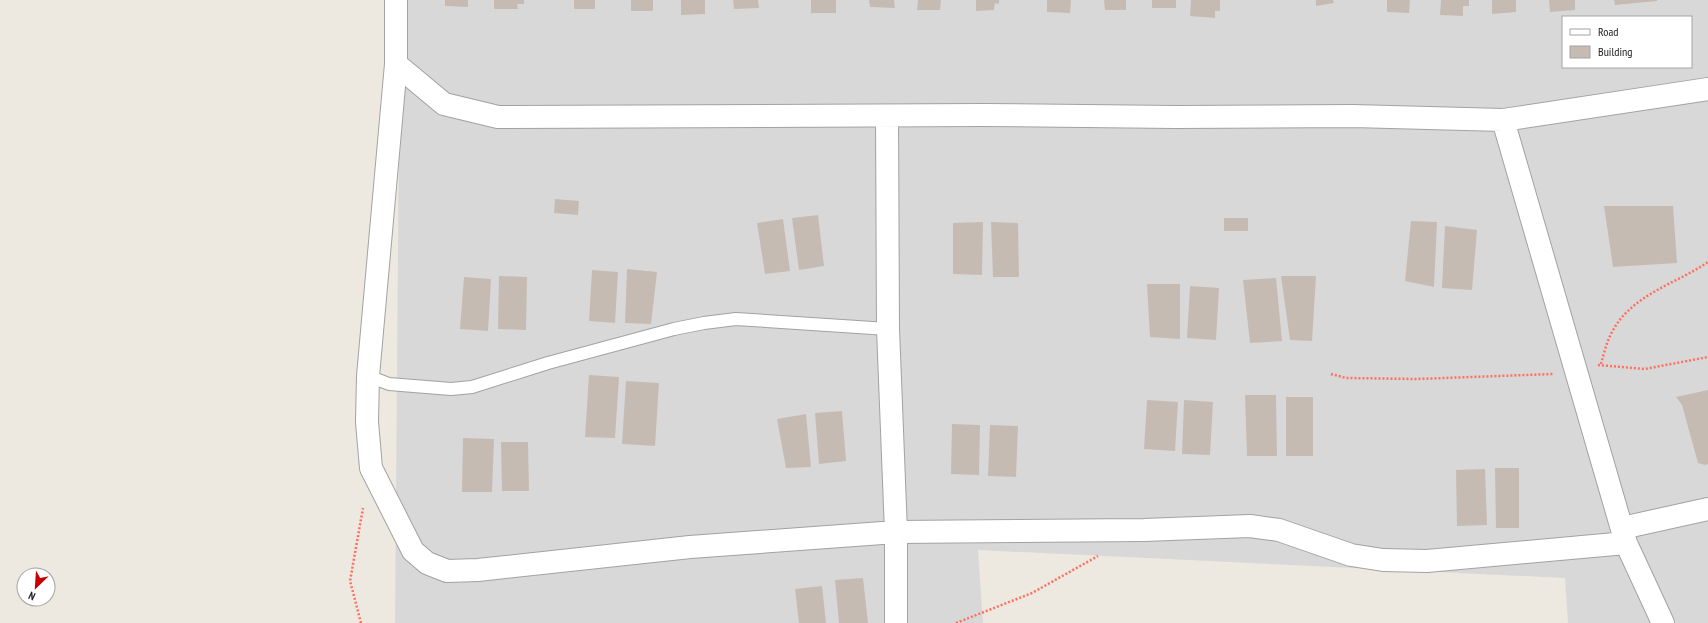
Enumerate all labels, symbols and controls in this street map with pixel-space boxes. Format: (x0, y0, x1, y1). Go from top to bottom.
legend (1562, 16, 1692, 68)
text: Road (1598, 24, 1618, 39)
text: Building (1598, 44, 1633, 59)
north arrow (16, 567, 56, 607)
text: N (26, 588, 37, 604)

